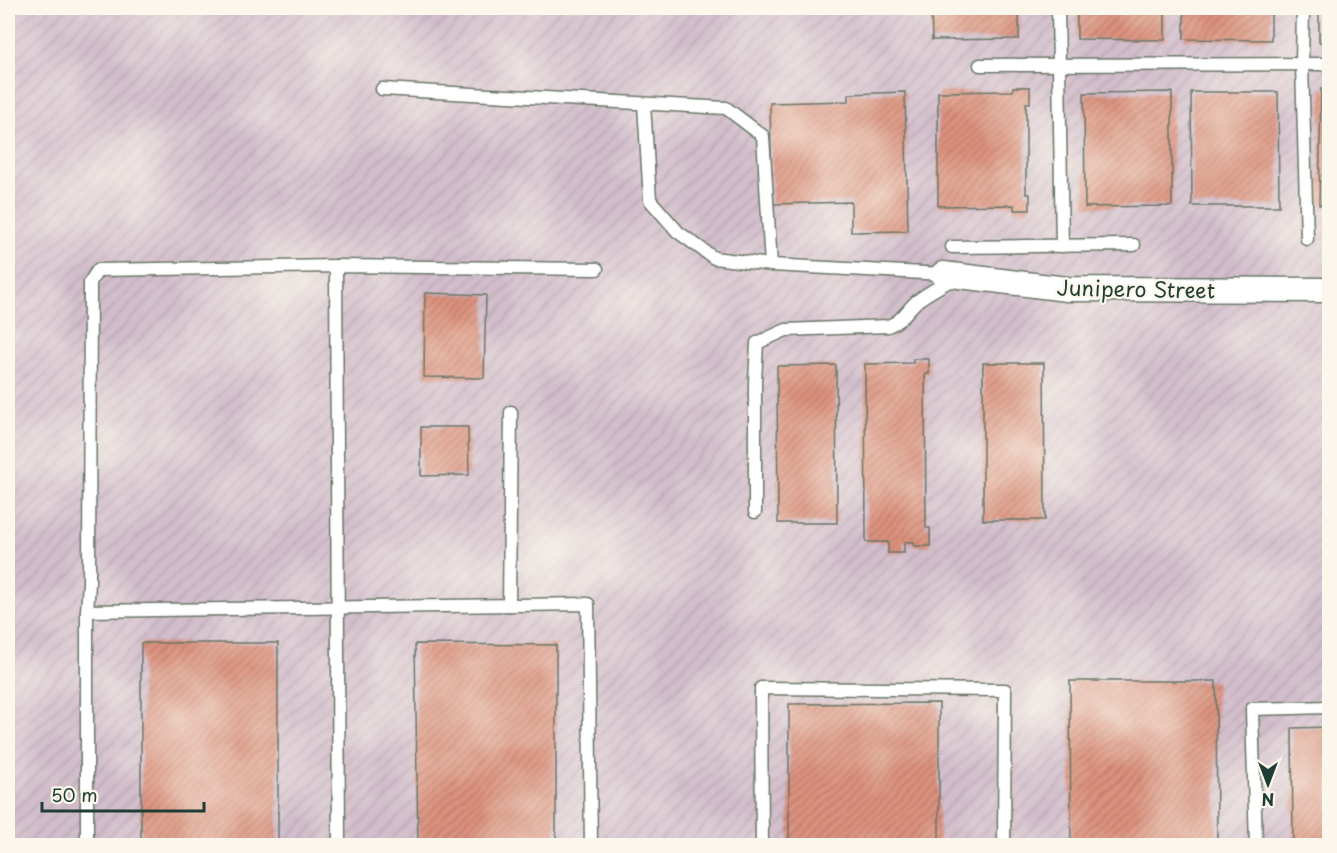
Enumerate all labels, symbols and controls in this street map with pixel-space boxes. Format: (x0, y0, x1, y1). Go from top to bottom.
street label: Junipero Street (1056, 271, 1216, 305)
north arrow (1238, 754, 1298, 814)
scale bar (42, 775, 204, 813)
text: 50 m (51, 781, 98, 808)
text: N (1262, 788, 1274, 812)

